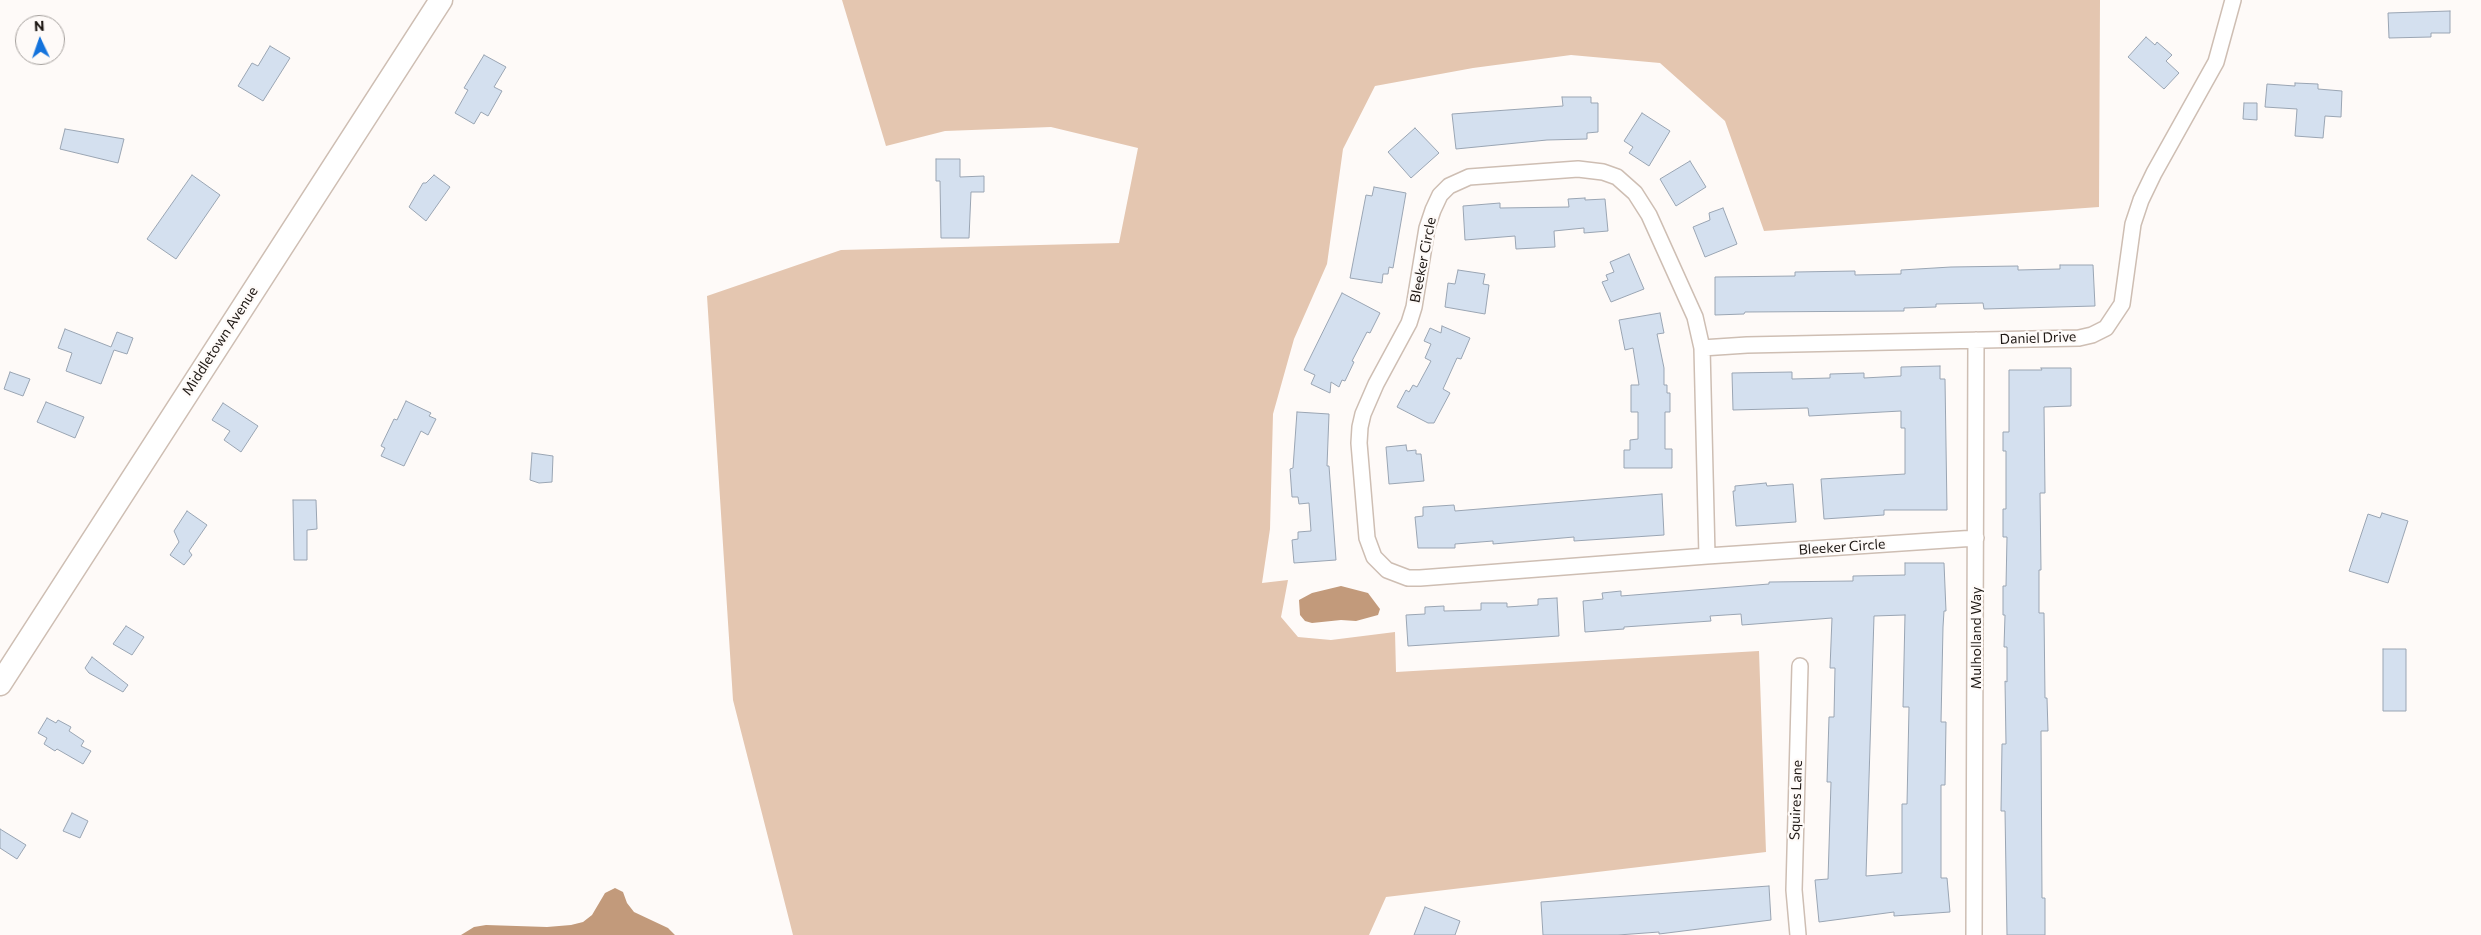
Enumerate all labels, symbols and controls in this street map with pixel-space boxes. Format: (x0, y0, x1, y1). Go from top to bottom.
north arrow (15, 15, 65, 65)
text: N (34, 17, 45, 34)
street label: Bleeker Circle (1406, 216, 1440, 304)
street label: Middletown Avenue (179, 283, 261, 399)
street label: Daniel Drive (1999, 328, 2077, 348)
street label: Bleeker Circle (1798, 536, 1886, 558)
street label: Mulholland Way (1968, 587, 1984, 689)
street label: Squires Lane (1786, 760, 1806, 840)

